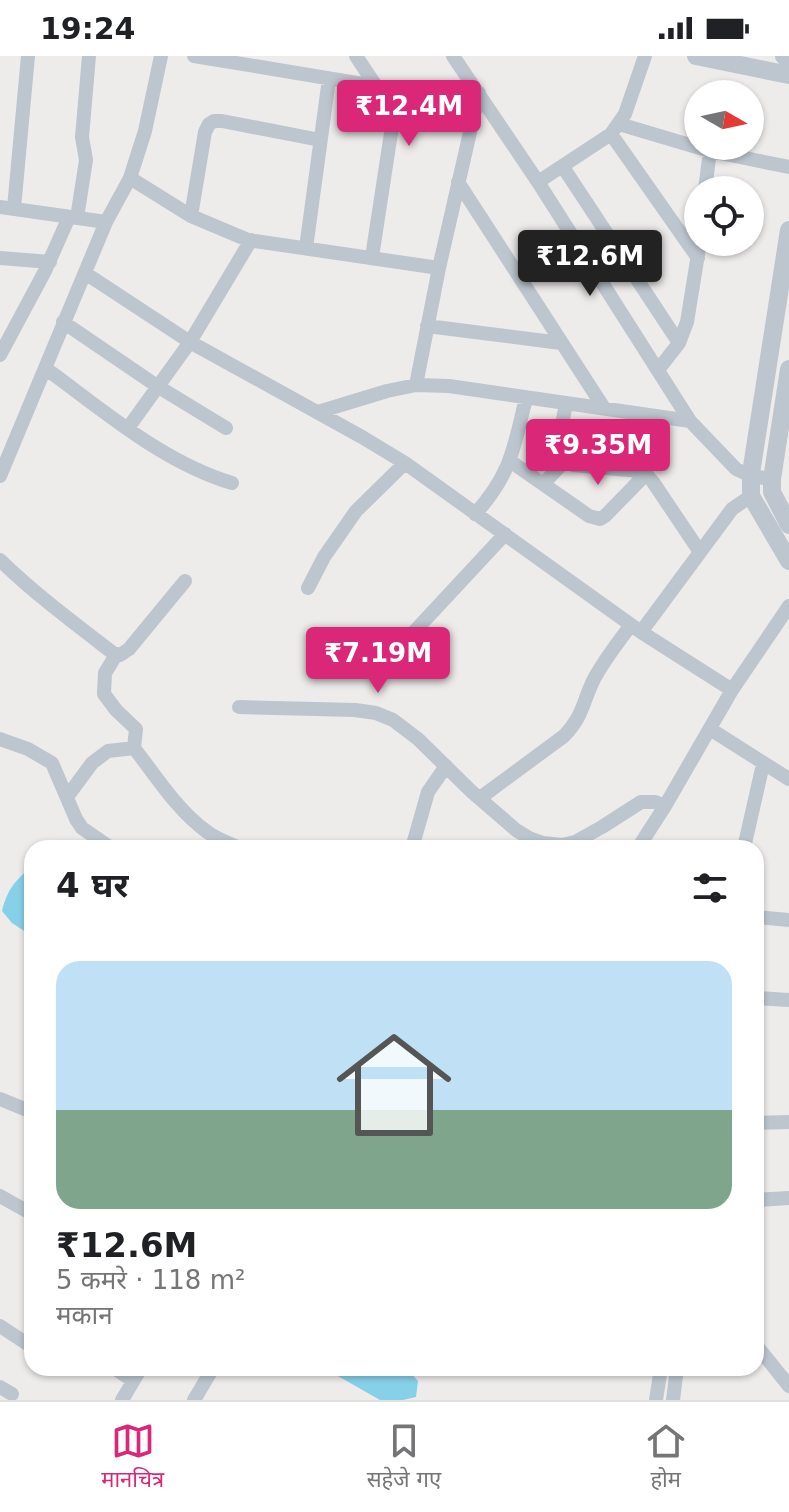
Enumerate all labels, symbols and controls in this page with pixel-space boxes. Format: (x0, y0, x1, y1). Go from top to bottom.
text: 19:24 (40, 11, 136, 46)
pin: ₹12.4M (344, 80, 474, 148)
north arrow (684, 80, 764, 160)
map controls (684, 80, 764, 256)
text: ₹12.4M (355, 91, 463, 121)
button: locate (684, 176, 764, 256)
pin: ₹12.6M (525, 230, 655, 298)
text: ₹12.6M (536, 241, 644, 271)
pin: ₹9.35M (533, 419, 663, 487)
text: ₹9.35M (544, 430, 652, 460)
pin: ₹7.19M (313, 627, 443, 695)
text: ₹7.19M (324, 638, 432, 668)
text: 4 घर (56, 865, 129, 905)
icon: filters (688, 866, 732, 910)
icon: home (322, 1013, 466, 1157)
text: ₹12.6M (56, 1225, 197, 1265)
text: 5 कमरे · 118 m² (56, 1265, 245, 1295)
text: मकान (56, 1300, 113, 1330)
tab: मानचित्र (101, 1419, 164, 1496)
tab: सहेजे गए (367, 1419, 441, 1496)
tab: होम (644, 1419, 688, 1496)

